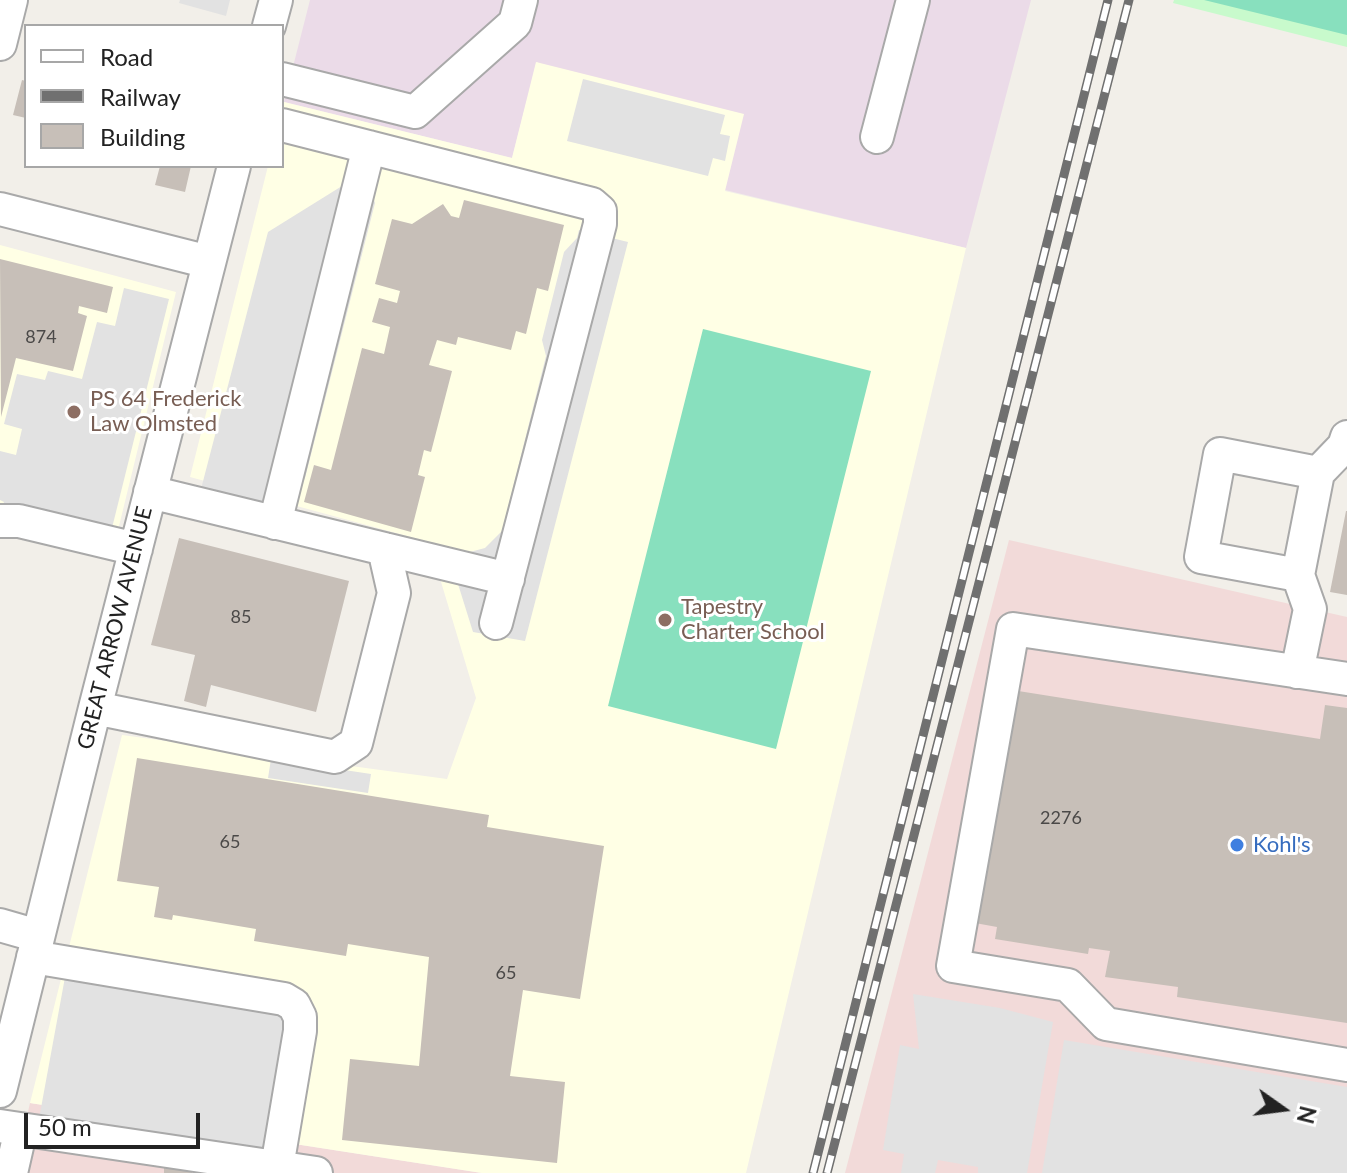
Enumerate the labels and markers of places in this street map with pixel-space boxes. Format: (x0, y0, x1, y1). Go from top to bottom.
place label: PS 64 Frederick Law Olmsted (90, 386, 242, 438)
marker: PS 64 Frederick Law Olmsted (65, 403, 83, 421)
place label: Tapestry Charter School (681, 594, 825, 646)
marker: Tapestry Charter School (656, 611, 674, 629)
place label: Kohl's (1253, 832, 1311, 858)
marker: Kohl's (1228, 836, 1246, 854)

